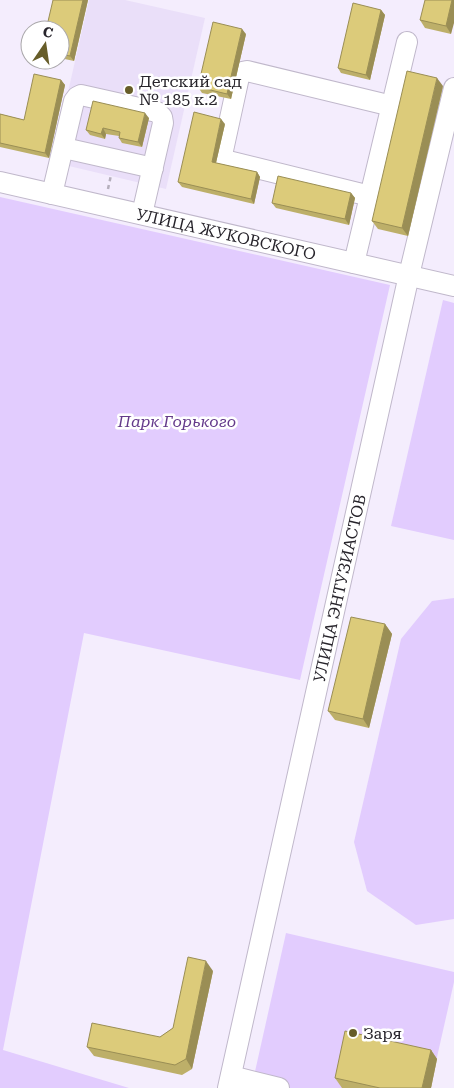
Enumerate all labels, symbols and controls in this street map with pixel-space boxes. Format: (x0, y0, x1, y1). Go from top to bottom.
north arrow (20, 20, 70, 70)
text: С (41, 23, 55, 41)
place label: Детский сад № 185 к.2 (139, 72, 242, 109)
marker: Детский сад № 185 к.2 (123, 84, 135, 96)
street label: УЛИЦА ЖУКОВСКОГО (134, 205, 318, 264)
park label: Парк Горького (117, 412, 236, 431)
street label: УЛИЦА ЭНТУЗИАСТОВ (310, 492, 370, 684)
place label: Заря (363, 1024, 402, 1043)
marker: Заря (347, 1027, 359, 1039)

